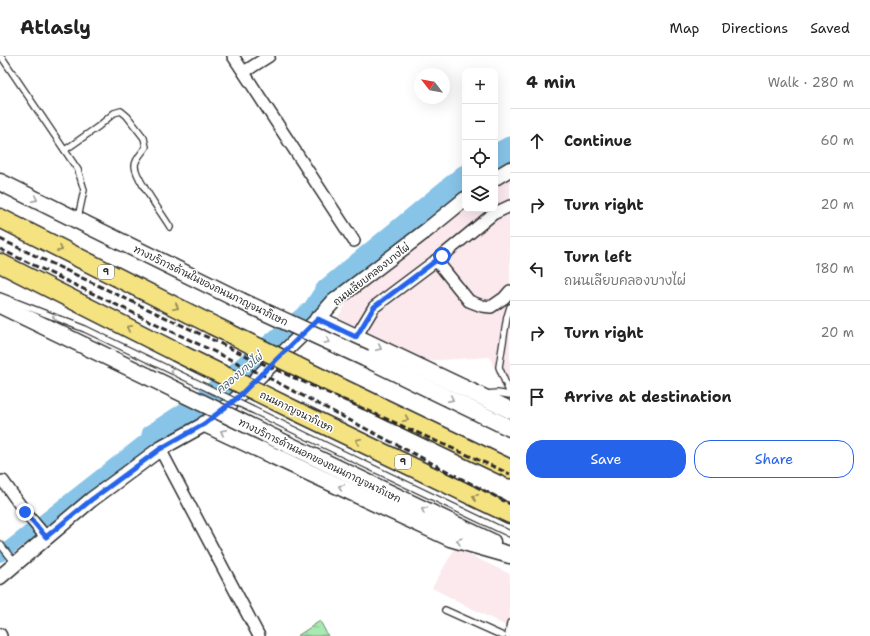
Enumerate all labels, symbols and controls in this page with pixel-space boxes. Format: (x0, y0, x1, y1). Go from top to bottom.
text: Atlasly (20, 15, 91, 40)
text: Map (670, 19, 700, 37)
text: Directions (722, 19, 788, 37)
text: Saved (810, 19, 850, 37)
north arrow (414, 68, 450, 104)
map controls (462, 68, 498, 212)
button: + (462, 68, 498, 104)
text: 4 min (526, 71, 576, 93)
text: Walk · 280 m (768, 74, 854, 91)
button: − (462, 104, 498, 140)
icon: ahead (526, 130, 548, 152)
text: Continue (564, 131, 632, 151)
text: 60 m (821, 132, 854, 149)
button: locate (462, 140, 498, 176)
button: layers (462, 176, 498, 212)
icon: right (526, 194, 548, 216)
one-way arrow (31, 195, 38, 202)
text: Turn right (564, 195, 644, 215)
text: 20 m (821, 196, 854, 213)
street label: ถนนเลียบคลองบางไผ่ (330, 240, 412, 308)
street label: ทางบริการด้านในของถนนกาญจนาภิเษก (131, 242, 290, 329)
one-way arrow (56, 244, 63, 251)
route start (433, 247, 451, 265)
text: Turn left (564, 247, 632, 267)
icon: left (526, 258, 548, 280)
text: 180 m (815, 260, 854, 277)
road number: 9 (98, 265, 114, 279)
text: ถนนเลียบคลองบางไผ่ (564, 272, 686, 289)
one-way arrow (172, 302, 179, 310)
one-way arrow (51, 314, 59, 322)
icon: right (526, 322, 548, 344)
text: Turn right (564, 323, 644, 343)
text: 20 m (821, 324, 854, 341)
one-way arrow (126, 325, 133, 333)
one-way arrow (323, 336, 330, 344)
one-way arrow (375, 343, 382, 351)
water label: คลองบางไผ่ (213, 348, 267, 397)
one-way arrow (169, 368, 177, 376)
icon: arrive (526, 386, 548, 408)
text: Arrive at destination (564, 387, 732, 407)
street label: ถนนกาญจนาภิเษก (258, 388, 336, 435)
one-way arrow (446, 394, 454, 402)
one-way arrow (401, 414, 409, 422)
street label: ทางบริการด้านนอกของถนนกาญจนาภิเษก (236, 415, 403, 506)
one-way arrow (219, 429, 227, 437)
one-way arrow (354, 438, 362, 445)
button: Save (526, 440, 686, 478)
button: Share (694, 440, 854, 478)
road number: 9 (395, 455, 411, 469)
one-way arrow (337, 484, 345, 492)
one-way arrow (472, 494, 479, 502)
route end (16, 503, 34, 521)
one-way arrow (421, 507, 429, 515)
one-way arrow (456, 537, 463, 546)

